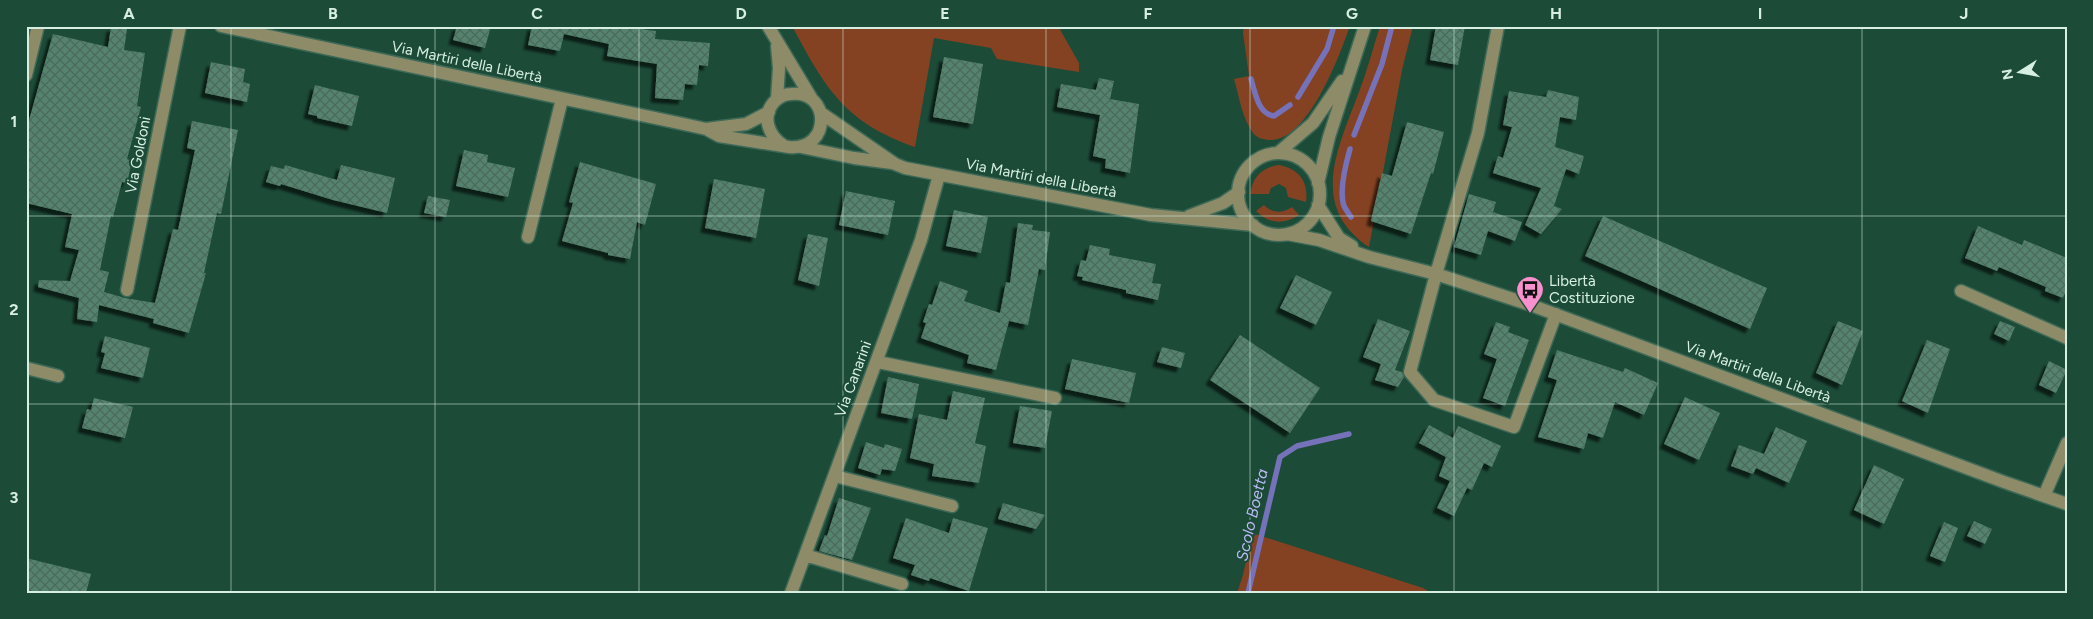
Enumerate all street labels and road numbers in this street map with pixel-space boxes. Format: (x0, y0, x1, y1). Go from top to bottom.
street label: Via Martiri della Libertà (390, 37, 544, 87)
street label: Via Goldoni (122, 115, 154, 195)
street label: Via Martiri della Libertà (964, 155, 1118, 201)
street label: Via Martiri della Libertà (1683, 337, 1833, 407)
street label: Via Canarini (831, 338, 875, 420)

